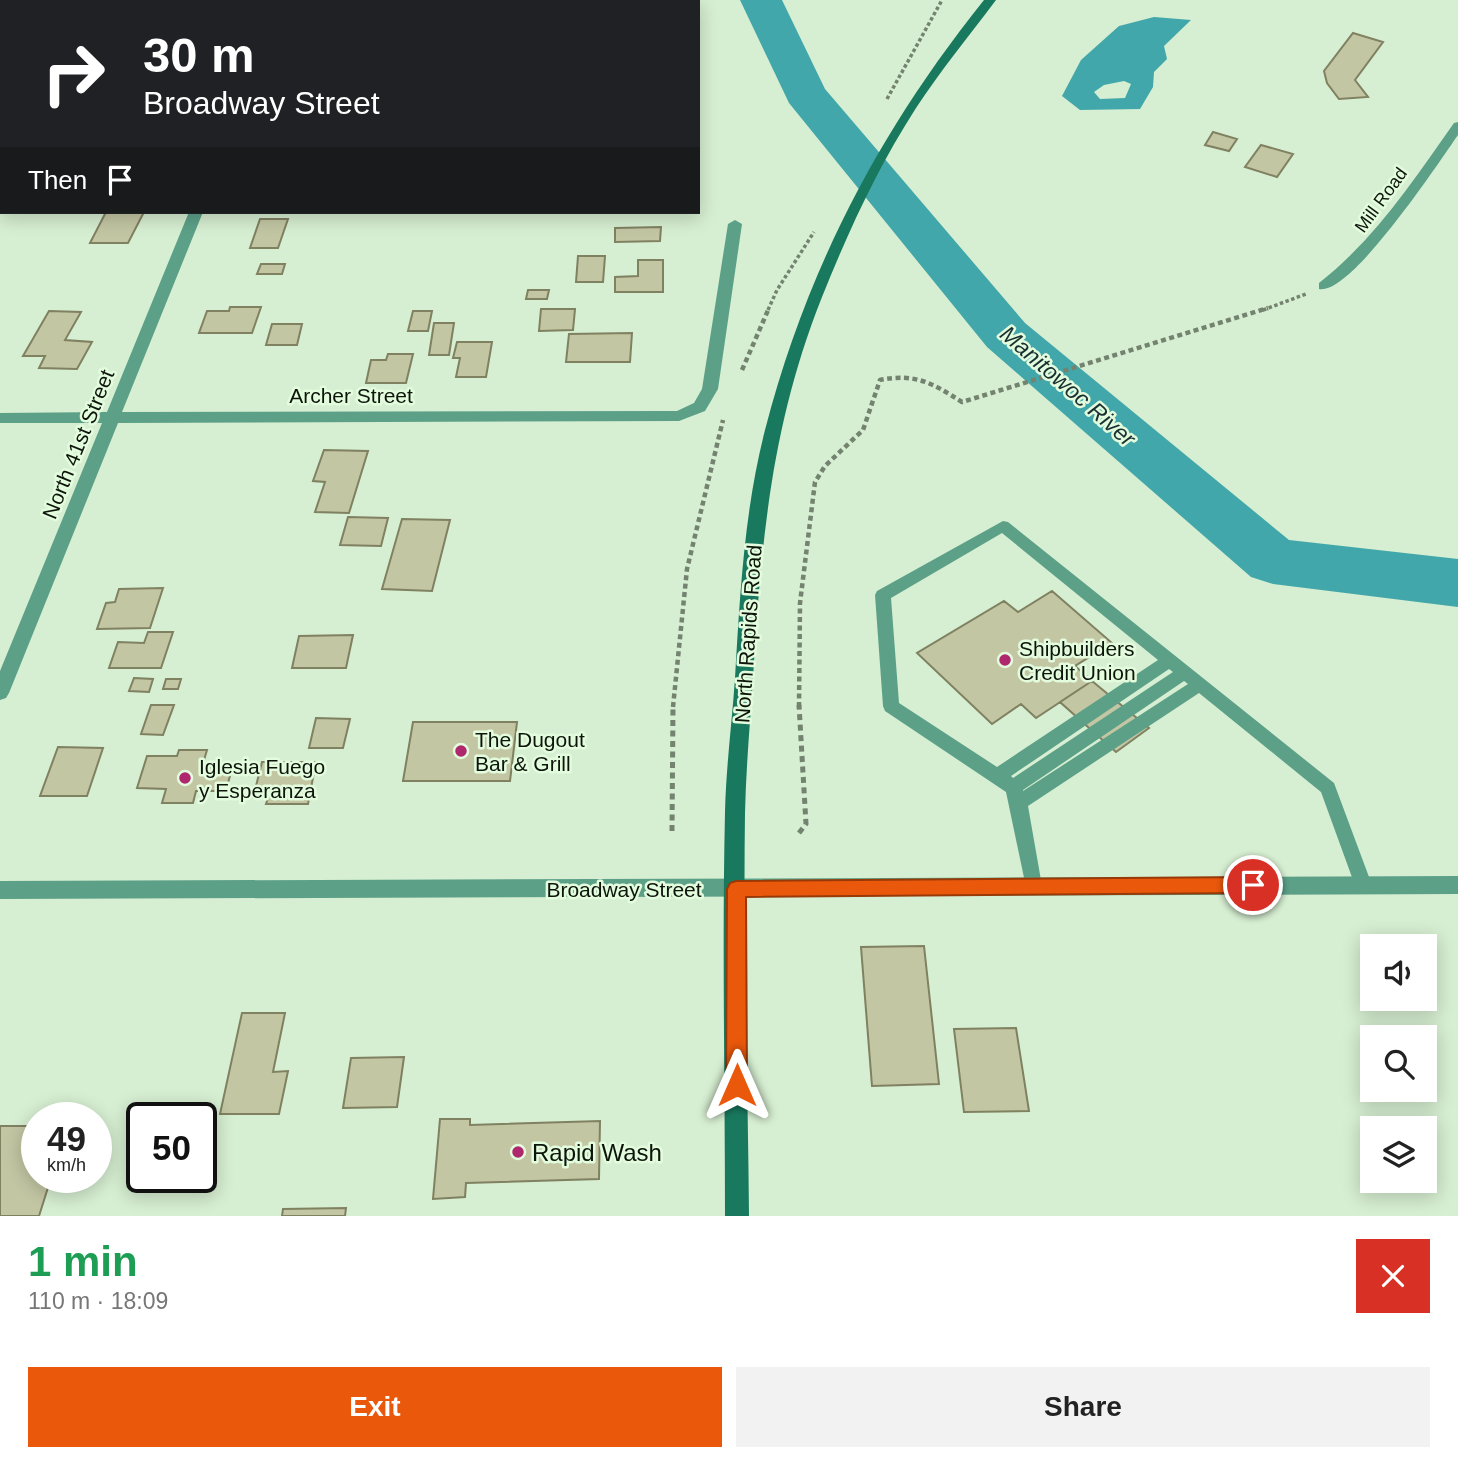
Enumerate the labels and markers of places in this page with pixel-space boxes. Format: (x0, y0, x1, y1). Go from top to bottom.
place label: Shipbuilders Credit Union (1019, 637, 1136, 684)
marker: Shipbuilders Credit Union (997, 652, 1013, 668)
place label: The Dugout Bar & Grill (475, 728, 585, 775)
marker: The Dugout Bar & Grill (453, 743, 469, 759)
place label: Iglesia Fuego y Esperanza (199, 755, 325, 802)
marker: Iglesia Fuego y Esperanza (177, 770, 193, 786)
pin (1223, 855, 1283, 915)
place label: Rapid Wash (532, 1139, 662, 1166)
marker: Rapid Wash (510, 1144, 526, 1160)

